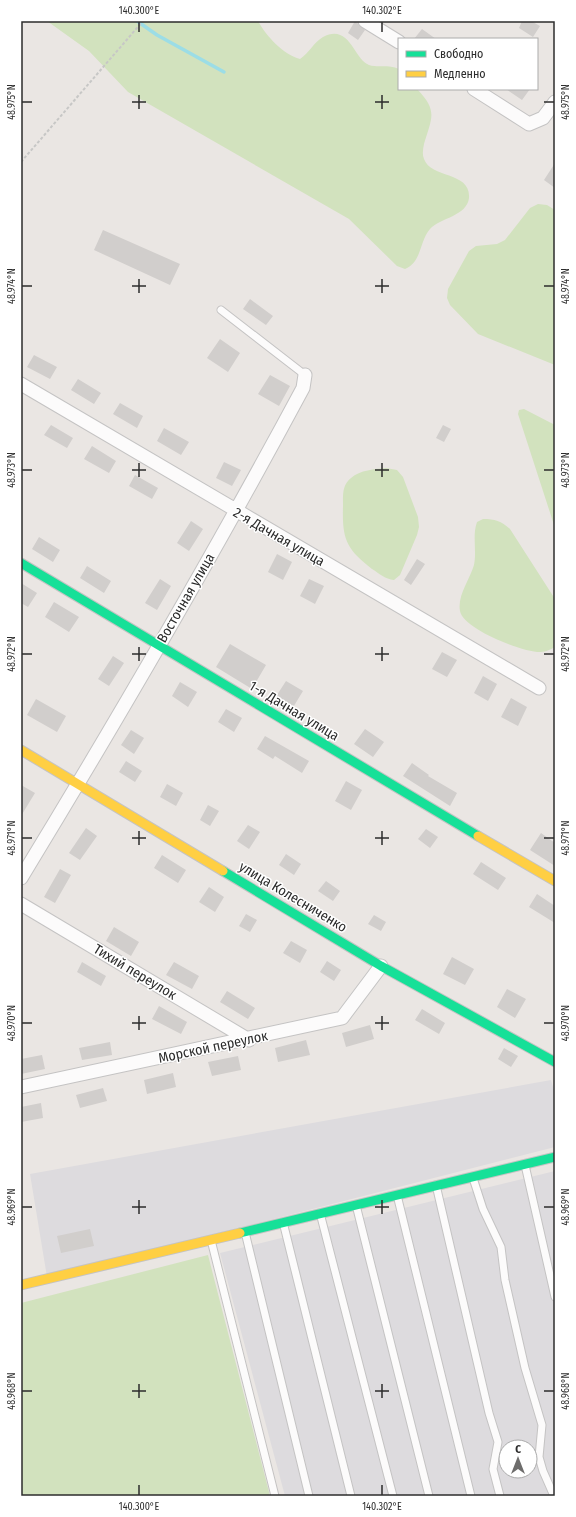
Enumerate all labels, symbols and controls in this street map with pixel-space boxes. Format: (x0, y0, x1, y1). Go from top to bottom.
text: 140.300°E (119, 5, 160, 17)
text: 140.302°E (362, 5, 402, 17)
legend (398, 38, 538, 90)
text: Свободно (434, 47, 483, 61)
text: Медленно (434, 67, 486, 81)
text: 48.975°N (6, 84, 18, 120)
text: 48.975°N (560, 84, 572, 120)
text: 48.974°N (6, 268, 18, 304)
text: 48.974°N (560, 268, 572, 304)
text: 48.973°N (6, 452, 18, 488)
text: 48.973°N (560, 452, 572, 488)
street label: 2-я Дачная улица (230, 504, 328, 570)
street label: Восточная улица (154, 550, 218, 646)
text: 48.972°N (6, 636, 18, 672)
text: 48.972°N (560, 636, 572, 672)
street label: 1-я Дачная улица (246, 677, 342, 745)
text: 48.971°N (6, 820, 18, 856)
text: 48.971°N (560, 820, 572, 856)
street label: улица Колесниченко (236, 858, 350, 936)
street label: Тихий переулок (90, 941, 180, 1004)
text: 48.970°N (6, 1005, 18, 1041)
text: 48.970°N (560, 1005, 572, 1041)
street label: Морской переулок (157, 1027, 270, 1067)
text: 48.969°N (6, 1188, 18, 1226)
text: 48.969°N (560, 1188, 572, 1226)
text: 48.968°N (6, 1372, 18, 1410)
text: 48.968°N (560, 1372, 572, 1410)
north arrow (498, 1439, 538, 1479)
text: С (515, 1443, 521, 1456)
text: 140.300°E (119, 1501, 160, 1513)
text: 140.302°E (362, 1501, 402, 1513)

